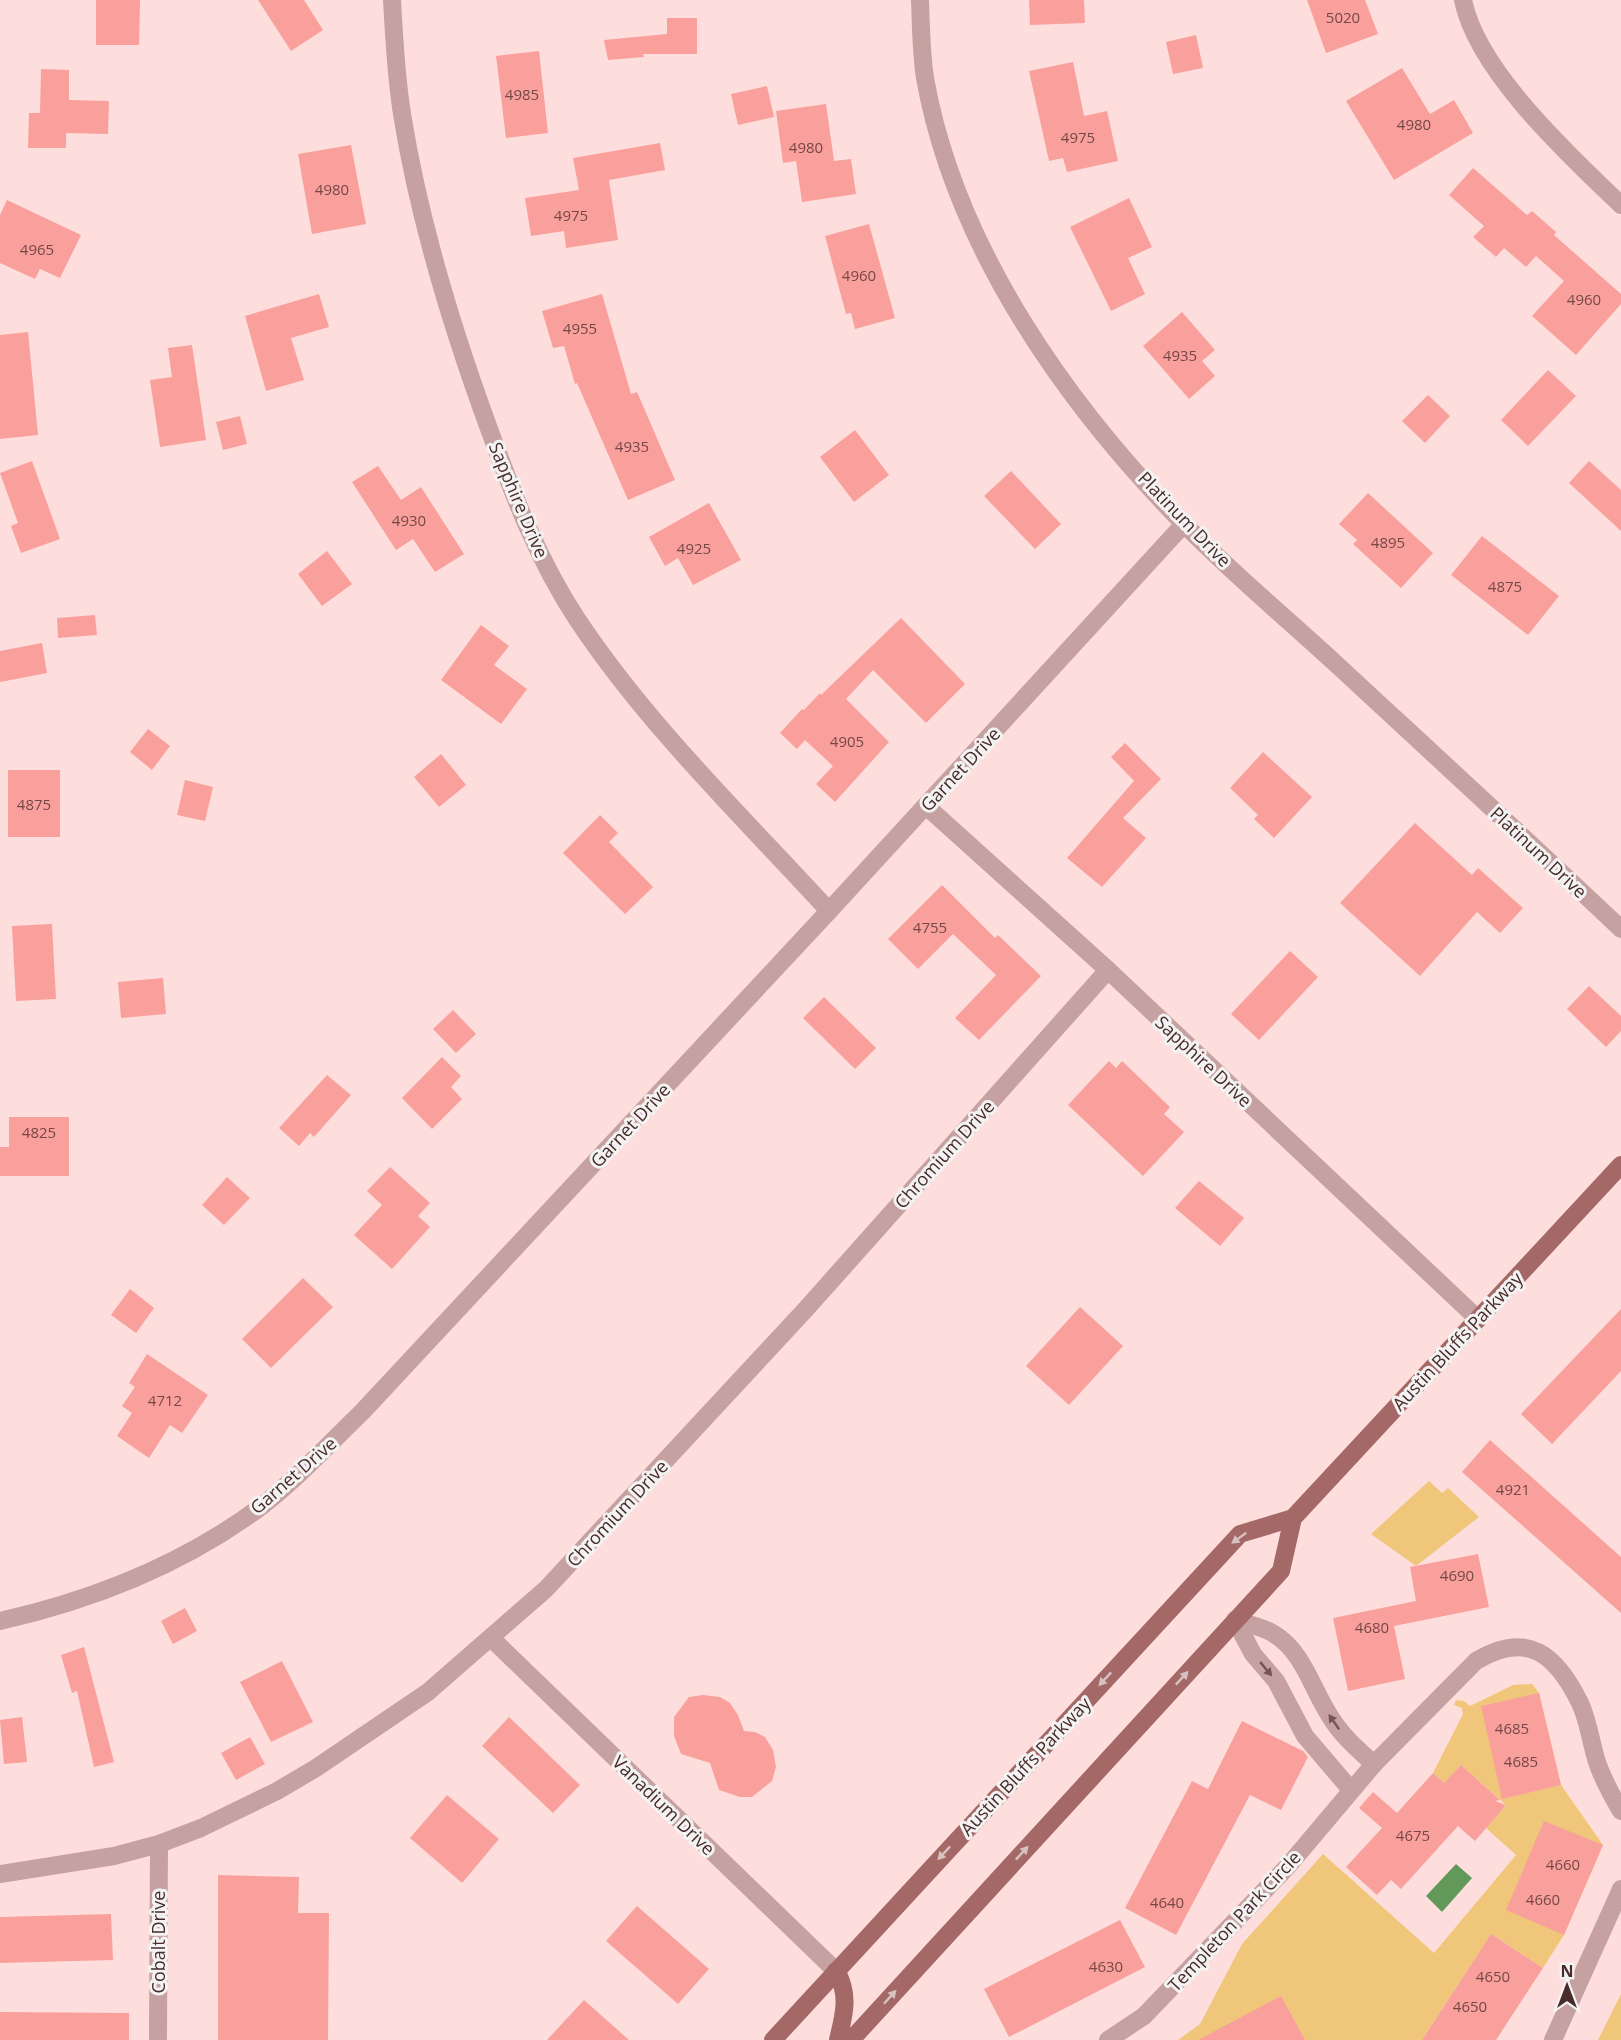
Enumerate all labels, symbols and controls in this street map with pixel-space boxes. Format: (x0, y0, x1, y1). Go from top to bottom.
house number: 5020 (1326, 7, 1360, 27)
house number: 4985 (505, 84, 539, 104)
house number: 4980 (1397, 114, 1431, 134)
house number: 4975 (1061, 127, 1095, 147)
house number: 4980 (789, 137, 823, 157)
house number: 4980 (315, 179, 349, 199)
house number: 4975 (554, 205, 588, 225)
house number: 4965 (20, 239, 54, 259)
house number: 4960 (842, 265, 876, 285)
house number: 4960 (1567, 289, 1601, 309)
house number: 4955 (563, 318, 597, 338)
house number: 4935 (1163, 345, 1197, 365)
house number: 4935 (615, 436, 649, 456)
street label: Sapphire Drive (484, 438, 554, 562)
street label: Platinum Drive (1133, 466, 1237, 572)
house number: 4930 (392, 510, 426, 530)
house number: 4895 (1371, 532, 1405, 552)
house number: 4925 (677, 538, 711, 558)
house number: 4875 (1488, 576, 1522, 596)
street label: Garnet Drive (915, 722, 1005, 816)
house number: 4905 (830, 731, 864, 751)
house number: 4875 (17, 794, 51, 814)
street label: Platinum Drive (1486, 801, 1592, 903)
house number: 4755 (913, 917, 947, 937)
street label: Sapphire Drive (1151, 1010, 1257, 1112)
street label: Garnet Drive (585, 1078, 675, 1172)
street label: Chromium Drive (889, 1095, 999, 1213)
house number: 4825 (22, 1122, 56, 1142)
street label: Austin Bluffs Parkway (1387, 1266, 1528, 1415)
house number: 4712 (148, 1390, 182, 1410)
street label: Garnet Drive (245, 1431, 341, 1519)
street label: Chromium Drive (561, 1454, 673, 1572)
house number: 4921 (1496, 1479, 1530, 1499)
one-way arrow (1231, 1532, 1247, 1544)
house number: 4690 (1440, 1565, 1474, 1585)
house number: 4680 (1355, 1617, 1389, 1637)
one-way arrow (1260, 1661, 1273, 1677)
one-way arrow (1099, 1671, 1112, 1686)
one-way arrow (1175, 1671, 1188, 1686)
street label: Austin Bluffs Parkway (955, 1691, 1096, 1840)
one-way arrow (1329, 1714, 1340, 1730)
house number: 4685 (1495, 1718, 1529, 1738)
street label: Vanadium Drive (608, 1750, 720, 1860)
house number: 4685 (1504, 1751, 1538, 1771)
house number: 4675 (1396, 1825, 1430, 1845)
one-way arrow (938, 1845, 951, 1860)
one-way arrow (1015, 1845, 1029, 1860)
street label: Templeton Park Circle (1162, 1845, 1306, 1997)
house number: 4660 (1546, 1854, 1580, 1874)
house number: 4660 (1526, 1889, 1560, 1909)
street label: Cobalt Drive (146, 1891, 170, 1993)
house number: 4640 (1150, 1892, 1184, 1912)
house number: 4630 (1089, 1956, 1123, 1976)
north arrow (1537, 1956, 1597, 2016)
text: N (1560, 1960, 1574, 1982)
house number: 4650 (1476, 1966, 1510, 1986)
one-way arrow (883, 1990, 897, 2004)
house number: 4650 (1453, 1996, 1487, 2016)

